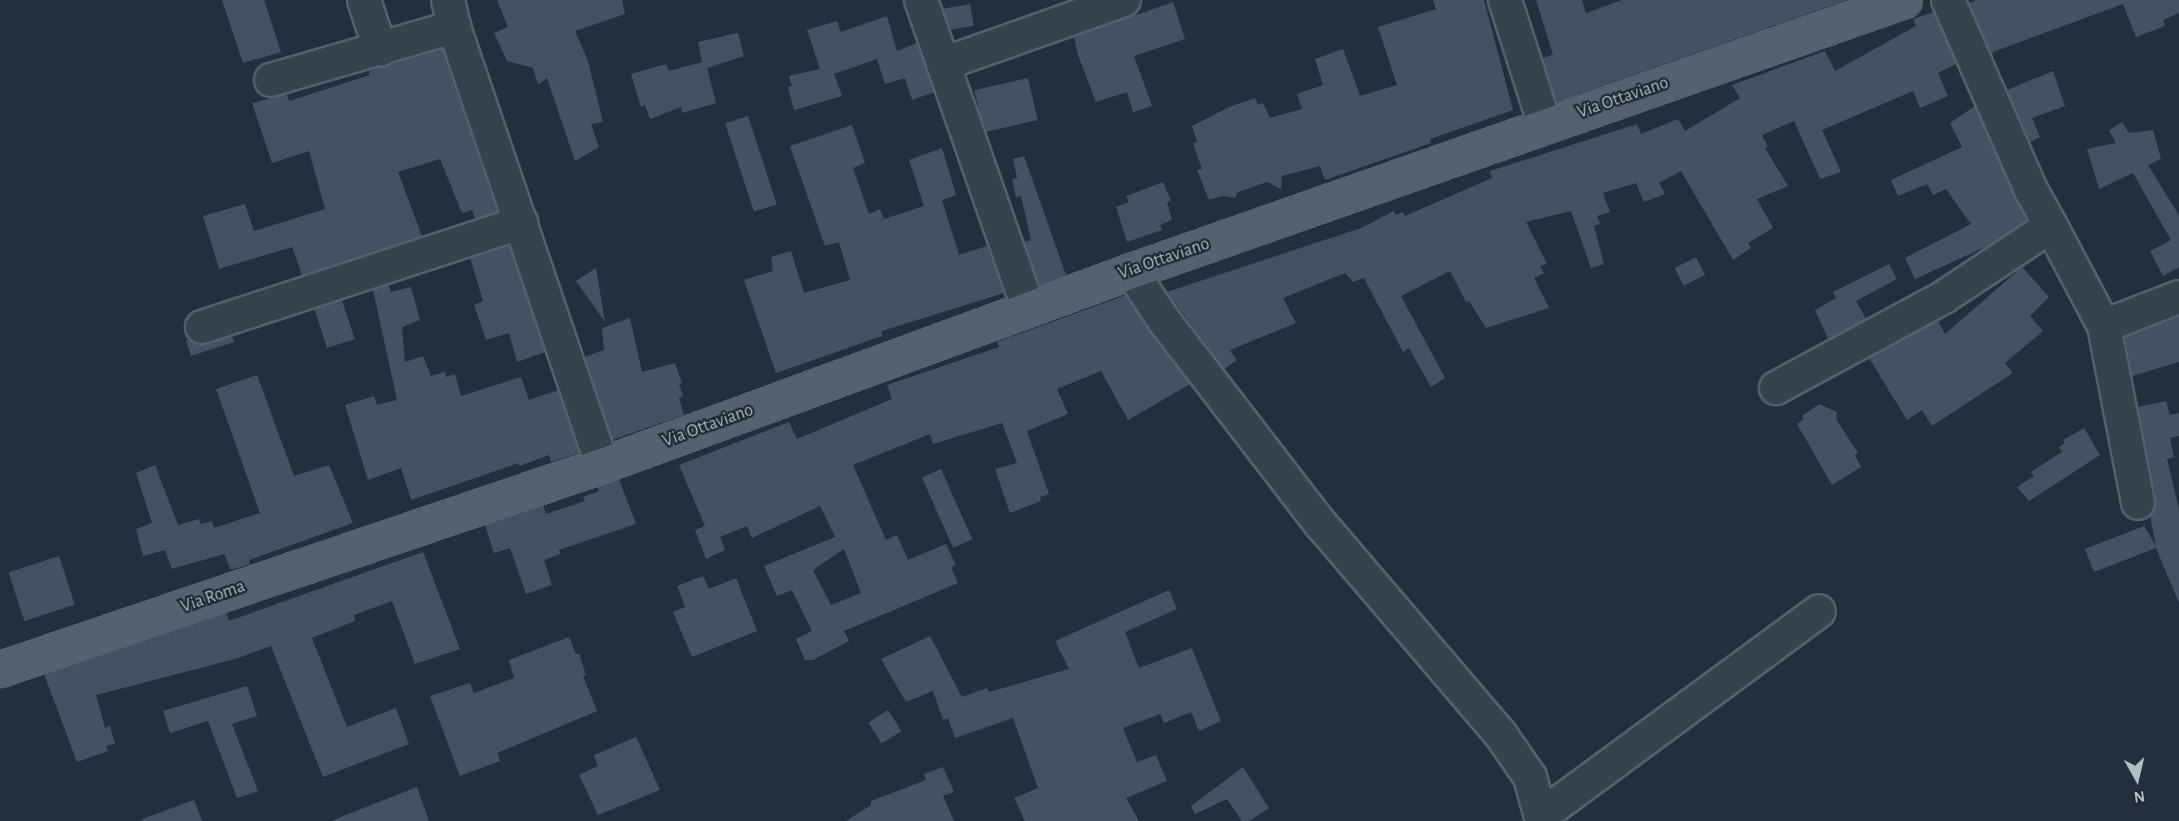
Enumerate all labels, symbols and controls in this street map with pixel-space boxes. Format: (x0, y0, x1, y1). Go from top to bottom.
street label: Via Ottaviano (1575, 72, 1671, 124)
street label: Via Ottaviano (1116, 233, 1212, 285)
street label: Via Ottaviano (660, 400, 756, 452)
street label: Via Roma (178, 576, 248, 618)
north arrow (2107, 749, 2167, 809)
text: N (2133, 788, 2146, 806)

